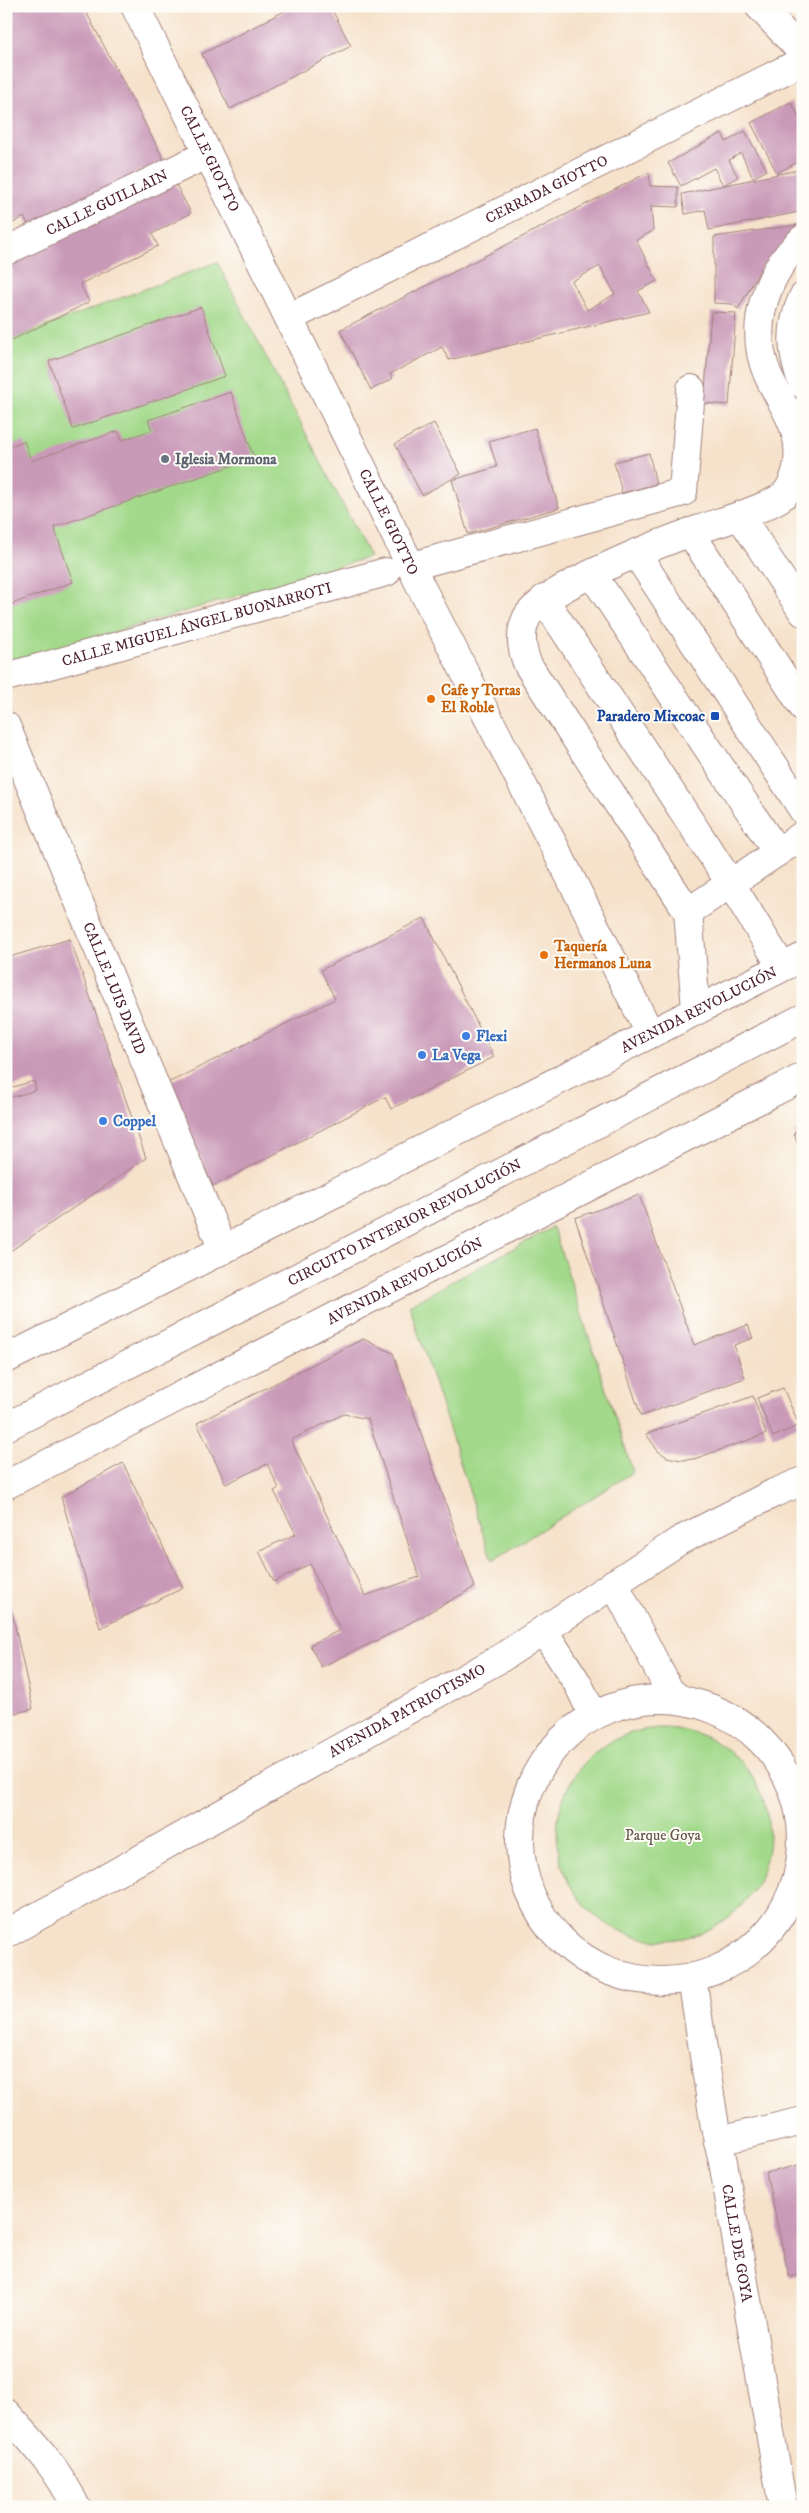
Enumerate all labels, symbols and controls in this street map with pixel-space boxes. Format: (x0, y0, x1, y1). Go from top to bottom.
street label: CALLE GIOTTO (176, 102, 244, 215)
street label: CERRADA GIOTTO (482, 151, 611, 228)
street label: CALLE GUILLAIN (43, 165, 171, 240)
place label: Iglesia Mormona (175, 450, 277, 469)
marker: Iglesia Mormona (159, 453, 171, 465)
street label: CALLE GIOTTO (355, 466, 423, 578)
street label: CALLE MIGUEL ÁNGEL BUONARROTI (60, 578, 334, 671)
place label: Cafe y Tortas El Roble (441, 681, 521, 717)
marker: Cafe y Tortas El Roble (425, 693, 437, 705)
place label: Paradero Mixcoac (597, 707, 706, 726)
marker: Paradero Mixcoac (709, 710, 721, 722)
street label: CALLE LUIS DAVID (79, 919, 151, 1057)
place label: Taquería Hermanos Luna (553, 937, 652, 973)
marker: Taquería Hermanos Luna (538, 949, 550, 961)
street label: AVENIDA REVOLUCIÓN (617, 962, 780, 1057)
place label: Flexi (476, 1027, 507, 1046)
marker: Flexi (460, 1030, 472, 1042)
place label: La Vega (432, 1046, 482, 1065)
marker: La Vega (416, 1049, 428, 1061)
place label: Coppel (113, 1112, 157, 1131)
marker: Coppel (97, 1115, 109, 1127)
street label: CIRCUITO INTERIOR REVOLUCIÓN (284, 1155, 525, 1290)
street label: AVENIDA REVOLUCIÓN (324, 1233, 486, 1329)
street label: AVENIDA PATRIOTISMO (325, 1659, 489, 1762)
park label: Parque Goya (625, 1826, 702, 1845)
street label: CALLE DE GOYA (718, 2183, 757, 2304)

